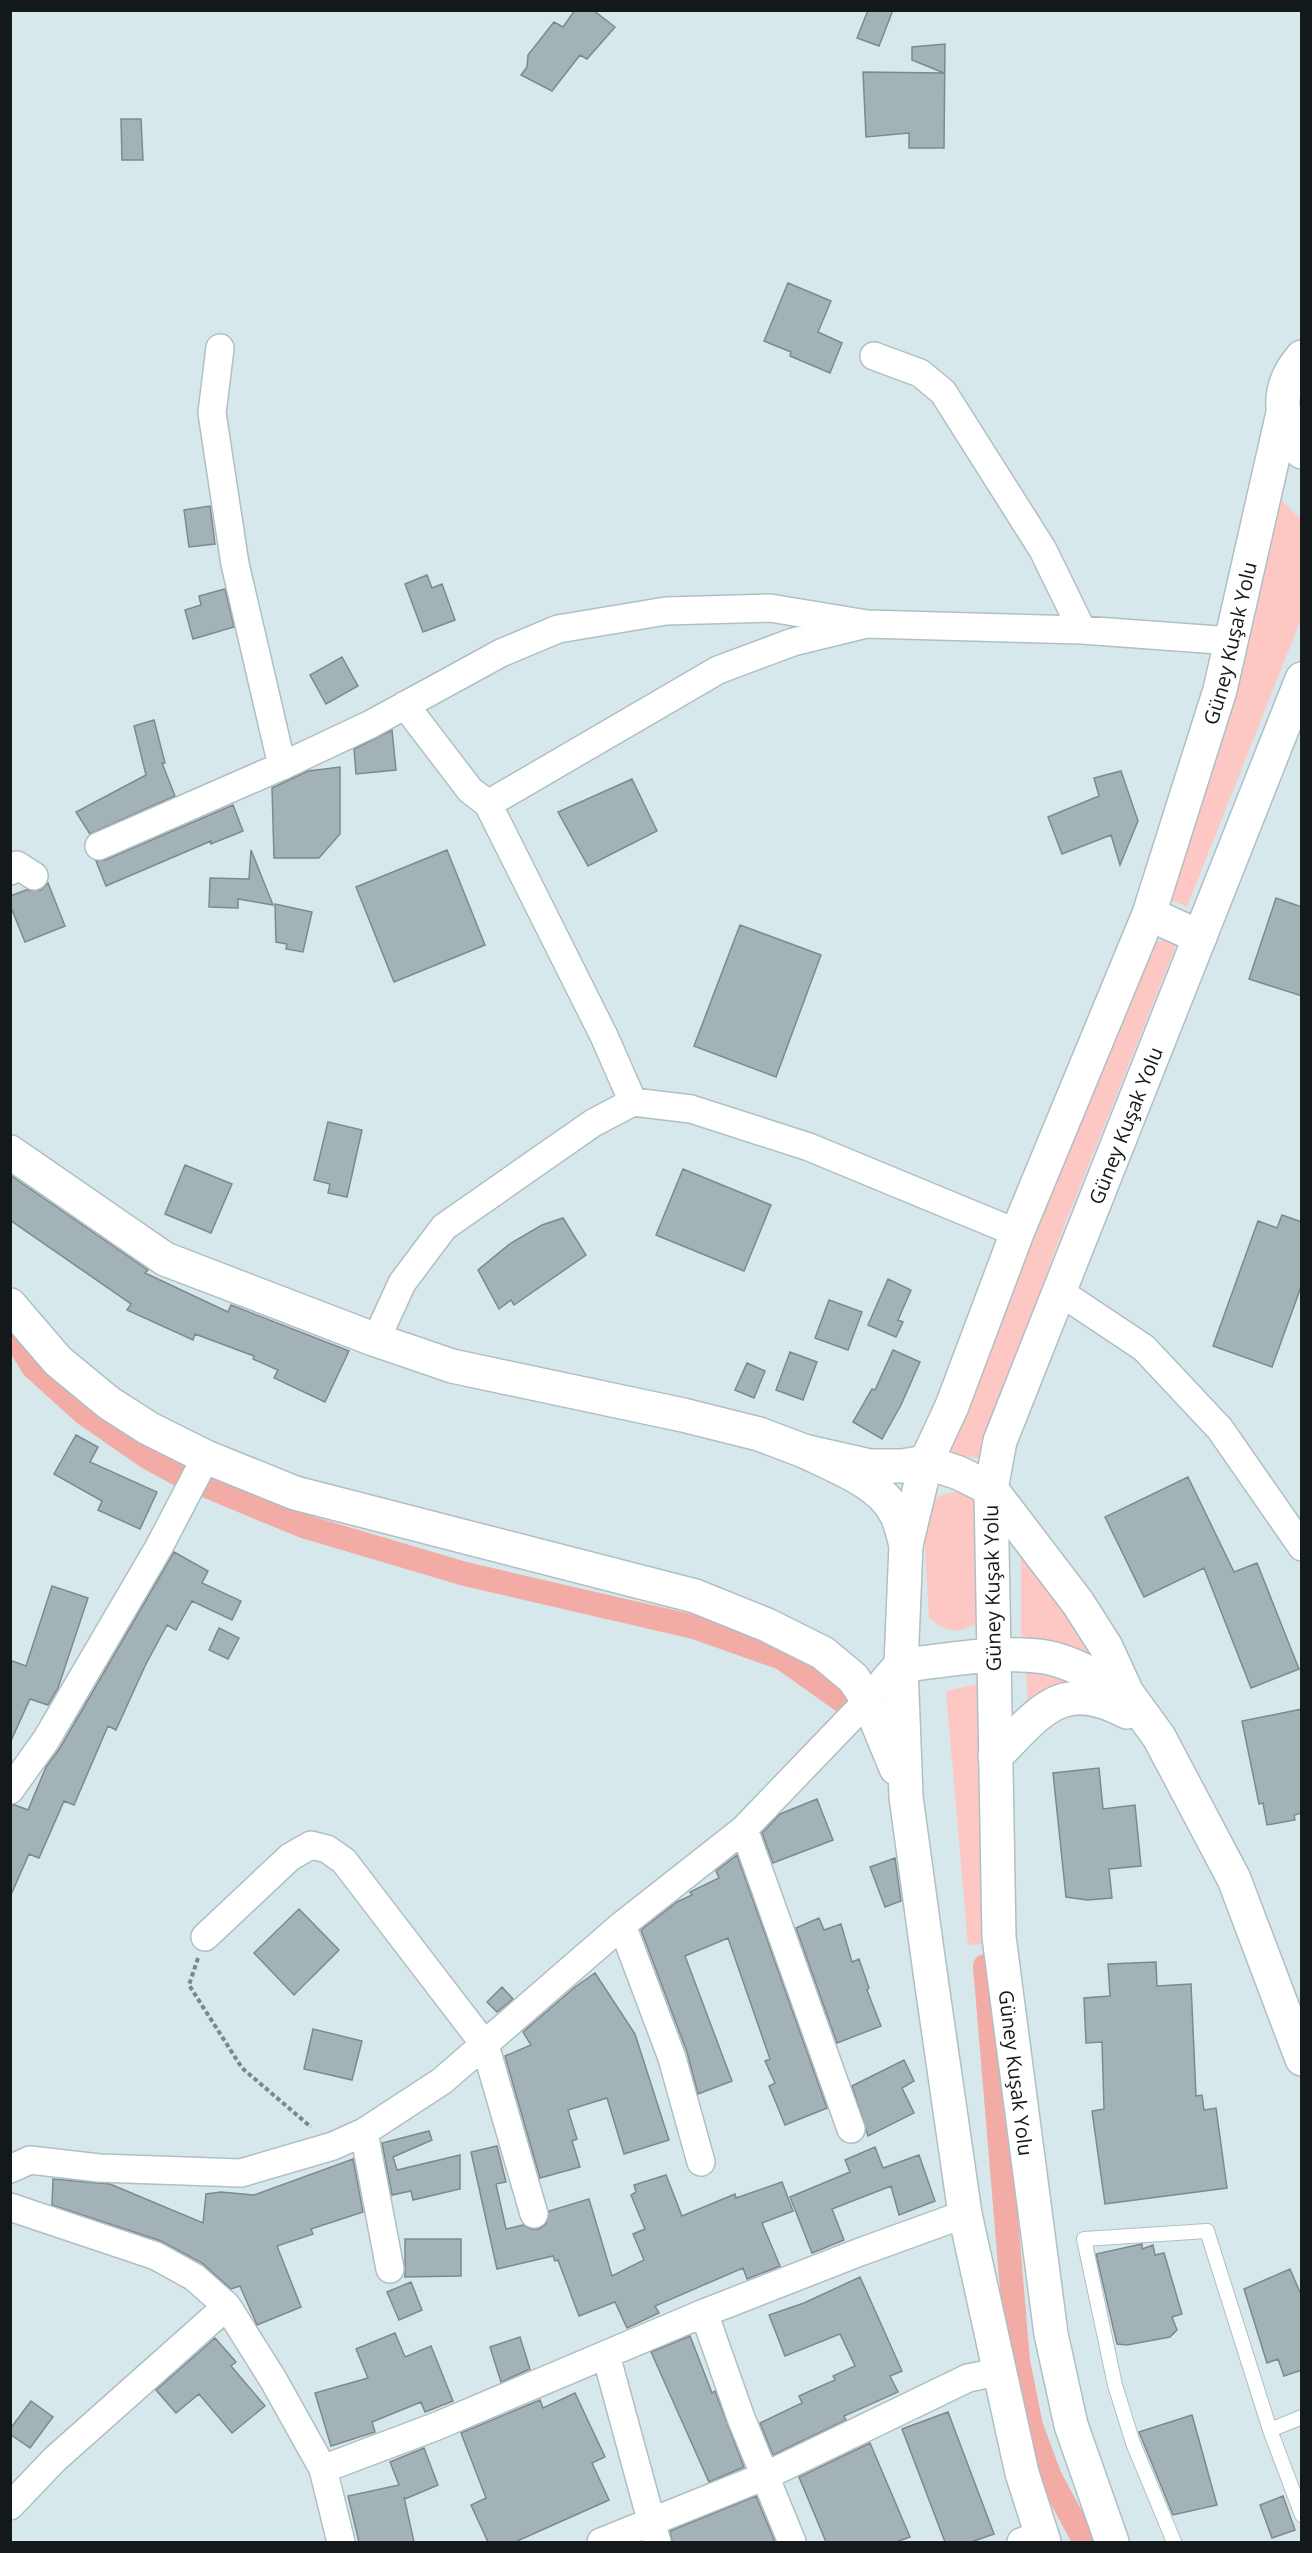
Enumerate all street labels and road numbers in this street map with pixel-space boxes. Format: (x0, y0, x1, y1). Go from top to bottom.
street label: Güney Kuşak Yolu (1196, 559, 1262, 728)
street label: Güney Kuşak Yolu (1082, 1043, 1168, 1208)
street label: Güney Kuşak Yolu (977, 1504, 1007, 1672)
street label: Güney Kuşak Yolu (992, 1989, 1040, 2157)

